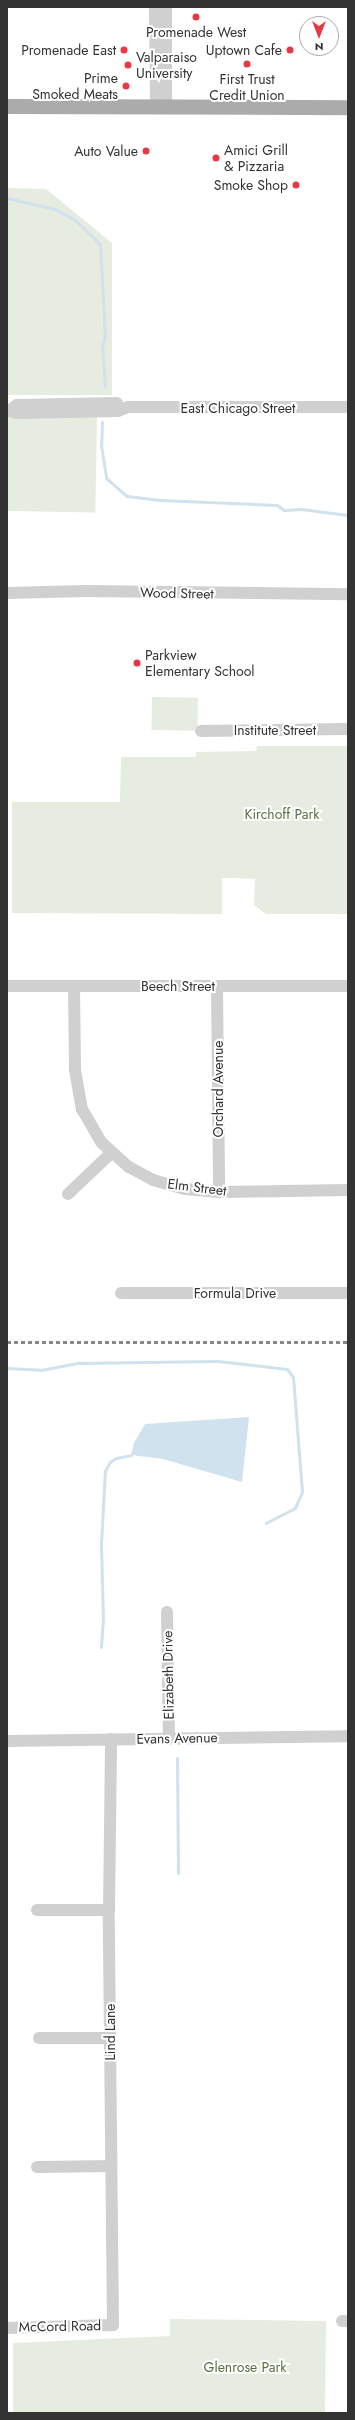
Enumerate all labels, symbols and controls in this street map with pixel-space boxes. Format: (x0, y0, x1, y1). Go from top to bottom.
marker: Promenade West (191, 12, 201, 22)
north arrow (299, 16, 339, 56)
place label: Promenade West (146, 24, 246, 40)
text: N (315, 39, 323, 55)
place label: Promenade East (21, 42, 116, 58)
place label: Uptown Cafe (206, 42, 282, 58)
marker: Promenade East (119, 45, 129, 55)
marker: Uptown Cafe (285, 45, 295, 55)
place label: Valparaiso University (136, 49, 197, 82)
marker: First Trust Credit Union (242, 59, 252, 69)
marker: Valparaiso University (123, 60, 133, 70)
place label: Prime Smoked Meats (32, 70, 118, 102)
place label: First Trust Credit Union (209, 71, 285, 104)
marker: Prime Smoked Meats (121, 81, 131, 91)
place label: Amici Grill & Pizzaria (224, 142, 288, 174)
place label: Auto Value (74, 143, 138, 159)
marker: Auto Value (141, 146, 151, 156)
marker: Amici Grill & Pizzaria (211, 153, 221, 163)
place label: Smoke Shop (214, 177, 288, 193)
marker: Smoke Shop (291, 180, 301, 190)
street label: East Chicago Street (181, 400, 295, 416)
street label: Wood Street (140, 584, 214, 602)
place label: Parkview Elementary School (145, 647, 255, 680)
marker: Parkview Elementary School (132, 658, 142, 668)
street label: Institute Street (234, 722, 316, 738)
park label: Kirchoff Park (245, 806, 319, 822)
street label: Beech Street (141, 978, 215, 994)
street label: Orchard Avenue (210, 1040, 226, 1138)
street label: Elm Street (166, 1175, 228, 1199)
street label: Formula Drive (194, 1285, 276, 1301)
street label: Elizabeth Drive (159, 1630, 177, 1720)
street label: Evans Avenue (136, 1729, 218, 1747)
street label: Lind Lane (102, 2003, 118, 2061)
street label: McCord Road (19, 2317, 101, 2335)
park label: Glenrose Park (204, 2359, 286, 2375)

